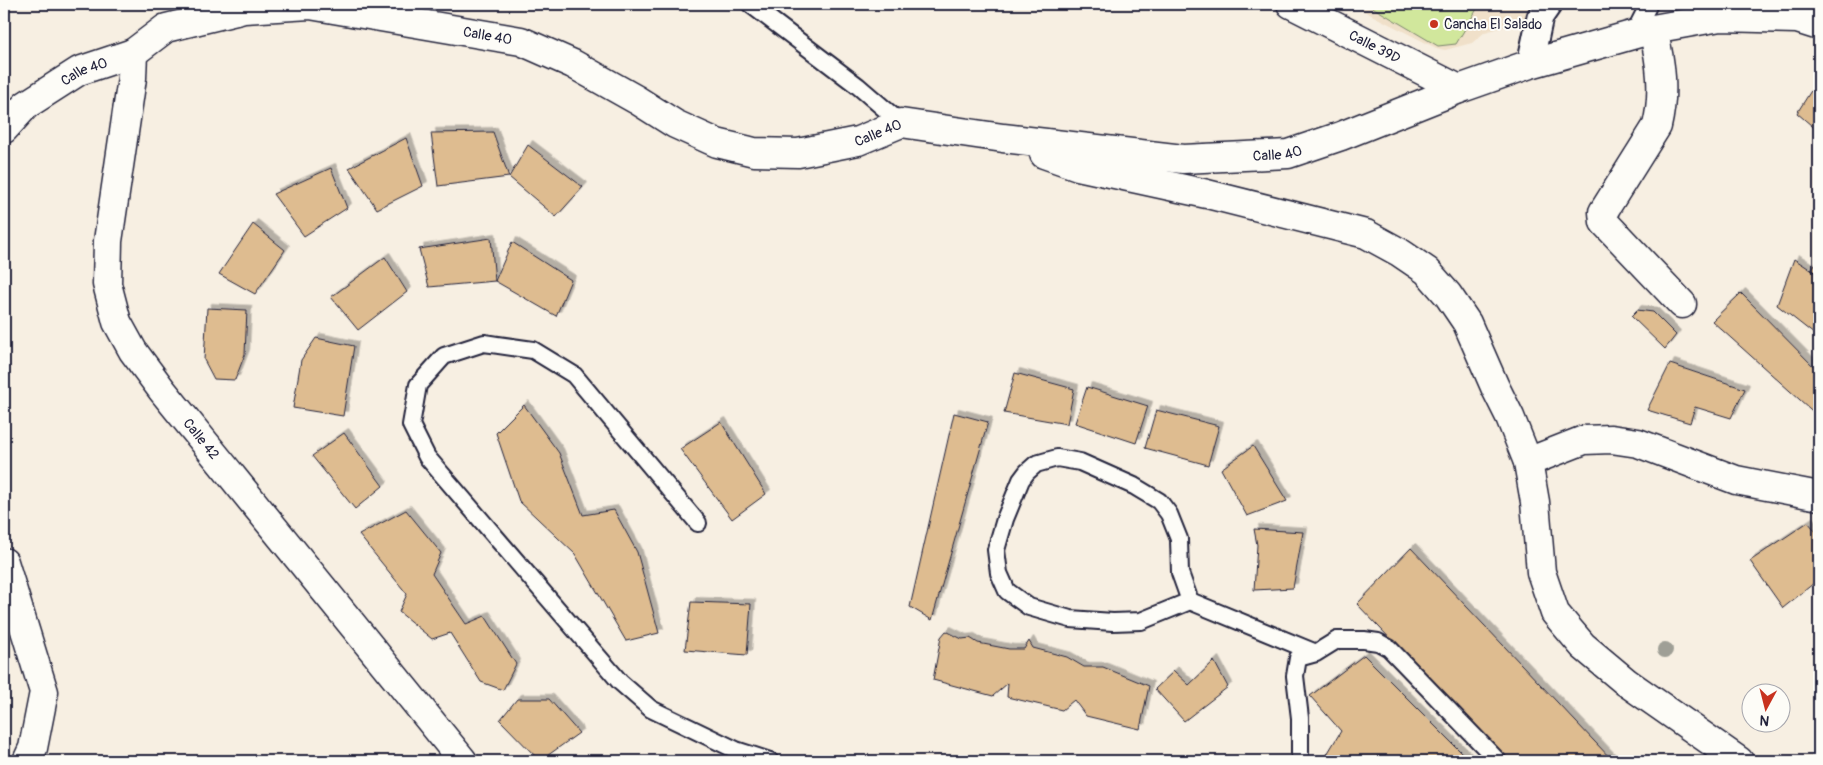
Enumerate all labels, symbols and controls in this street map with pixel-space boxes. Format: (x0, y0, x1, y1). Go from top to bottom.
place label: Cancha El Salado (1444, 16, 1543, 33)
marker: Cancha El Salado (1428, 18, 1440, 30)
street label: Calle 40 (462, 23, 513, 48)
street label: Calle 39D (1346, 26, 1404, 67)
street label: Calle 40 (57, 54, 109, 89)
street label: Calle 40 (852, 115, 904, 150)
street label: Calle 40 (1252, 141, 1304, 164)
street label: Calle 42 (180, 415, 223, 463)
north arrow (1740, 682, 1790, 732)
text: N (1759, 711, 1770, 729)

